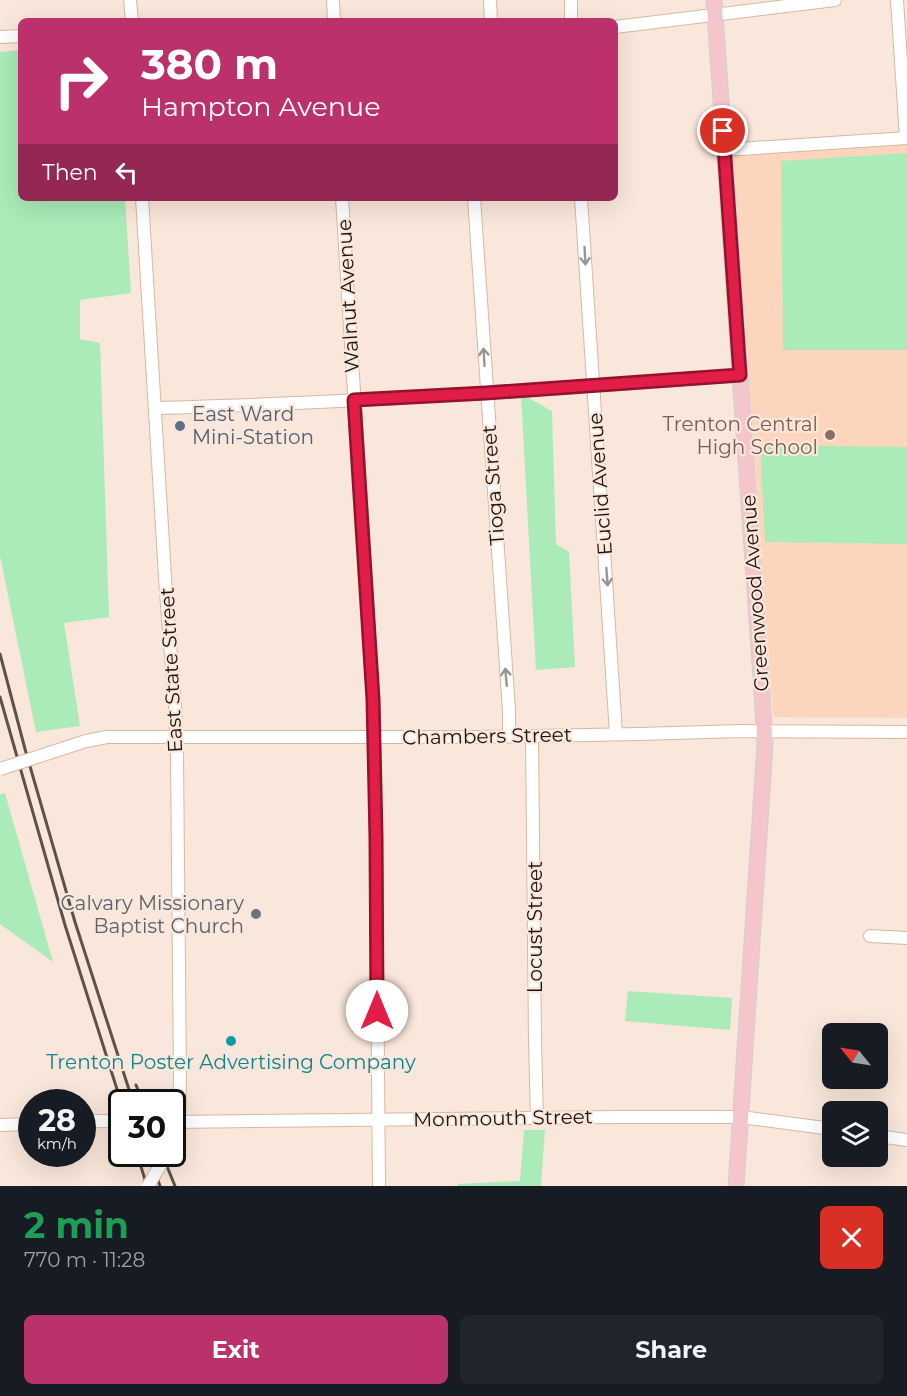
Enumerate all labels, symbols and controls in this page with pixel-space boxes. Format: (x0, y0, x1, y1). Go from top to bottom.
text: 380 m (141, 38, 278, 90)
icon: right (42, 42, 120, 120)
text: Hampton Avenue (141, 90, 380, 123)
pin (697, 105, 748, 156)
icon: arrive (706, 114, 739, 147)
icon: left (110, 156, 143, 189)
text: Then (42, 159, 98, 186)
street label: Walnut Avenue (332, 218, 364, 374)
one-way arrow (579, 246, 590, 266)
one-way arrow (479, 348, 490, 368)
place label: East Ward Mini-Station (192, 402, 314, 449)
street label: Euclid Avenue (583, 412, 617, 556)
place label: Trenton Central High School (663, 412, 818, 459)
marker: East Ward Mini-Station (173, 419, 187, 433)
street label: Tioga Street (477, 424, 509, 546)
marker: Trenton Central High School (823, 428, 837, 442)
street label: Greenwood Avenue (736, 494, 774, 692)
one-way arrow (601, 566, 612, 586)
street label: East State Street (155, 587, 187, 753)
one-way arrow (500, 668, 511, 688)
street label: Chambers Street (402, 723, 572, 749)
street label: Locust Street (523, 861, 547, 993)
place label: Calvary Missionary Baptist Church (61, 891, 244, 938)
marker: Calvary Missionary Baptist Church (249, 907, 263, 921)
position arrow (345, 979, 409, 1043)
north arrow (822, 1023, 888, 1089)
map controls (822, 1023, 888, 1167)
marker: Trenton Poster Advertising Company (224, 1034, 238, 1048)
place label: Trenton Poster Advertising Company (46, 1050, 416, 1074)
speed limit sign: 30 (108, 1089, 186, 1167)
button: layers (822, 1101, 888, 1167)
text: 28 (38, 1102, 76, 1139)
street label: Monmouth Street (413, 1104, 593, 1132)
text: km/h (37, 1134, 77, 1153)
text: 2 min (24, 1203, 129, 1247)
button: close (820, 1206, 883, 1269)
text: 770 m · 11:28 (24, 1248, 145, 1272)
button: Exit (24, 1315, 448, 1384)
button: Share (460, 1315, 883, 1384)

